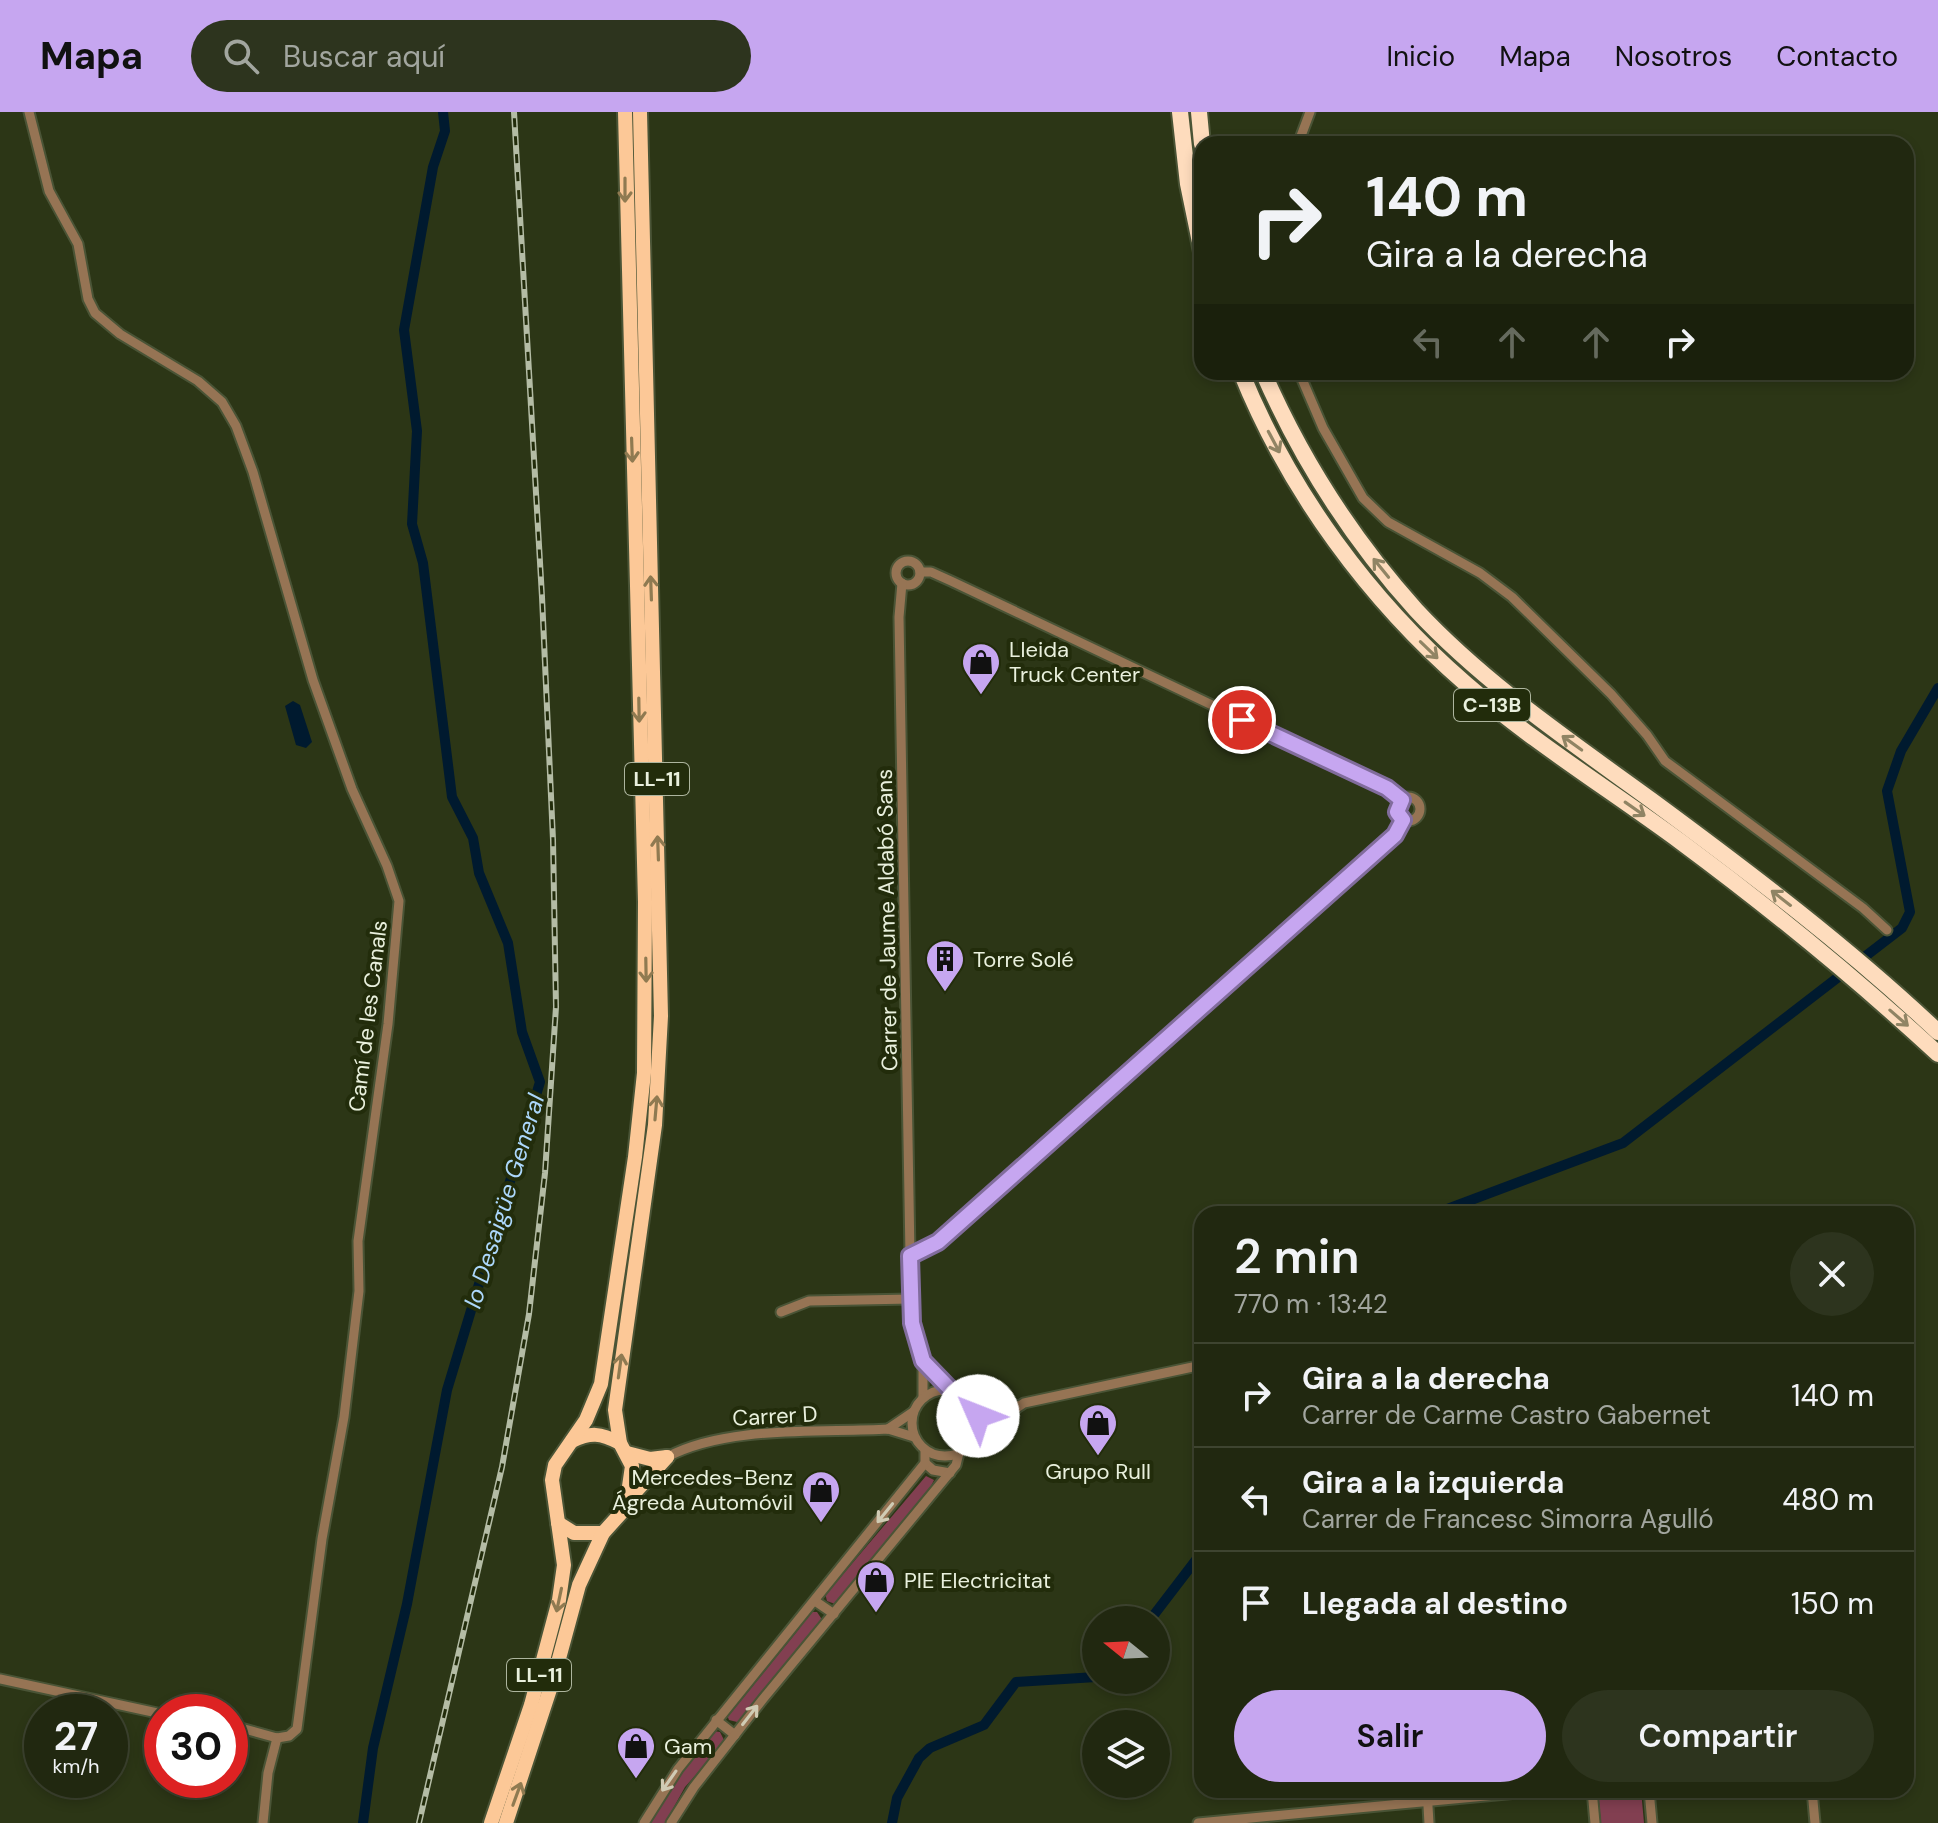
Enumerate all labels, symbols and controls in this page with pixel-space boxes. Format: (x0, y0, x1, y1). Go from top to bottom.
search box (191, 20, 751, 92)
text: Mapa (40, 31, 143, 81)
icon: search (219, 34, 263, 78)
text: Buscar aquí (283, 37, 445, 76)
text: Inicio (1386, 38, 1455, 75)
text: Mapa (1499, 38, 1571, 75)
text: Nosotros (1615, 38, 1732, 75)
text: Contacto (1776, 38, 1898, 75)
text: 140 m (1366, 160, 1528, 233)
icon: right (1234, 168, 1338, 272)
one-way arrow (617, 176, 633, 203)
text: Gira a la derecha (1366, 231, 1648, 278)
icon: left (1406, 320, 1450, 364)
icon: ahead (1490, 320, 1534, 364)
icon: ahead (1574, 320, 1618, 364)
icon: right (1658, 320, 1702, 364)
one-way arrow (1267, 430, 1283, 454)
one-way arrow (624, 436, 639, 463)
one-way arrow (1372, 559, 1390, 579)
one-way arrow (643, 575, 659, 602)
place label: Lleida Truck Center (1009, 635, 1140, 689)
one-way arrow (1419, 640, 1438, 659)
shop icon: Lleida Truck Center (960, 641, 1002, 696)
pin (1208, 686, 1276, 754)
road number: C-13B (1454, 689, 1530, 721)
one-way arrow (632, 696, 647, 723)
icon: arrive (1220, 698, 1264, 742)
one-way arrow (1562, 735, 1584, 751)
road number: LL-11 (625, 763, 689, 795)
street label: Carrer de Jaume Aldabó Sans (870, 769, 904, 1071)
one-way arrow (1623, 801, 1645, 817)
one-way arrow (651, 835, 666, 862)
one-way arrow (1771, 889, 1792, 907)
street label: Camí de les Canals (342, 919, 394, 1113)
building icon: Torre Solé (924, 938, 966, 993)
place label: Torre Solé (973, 945, 1074, 974)
one-way arrow (638, 956, 654, 983)
one-way arrow (1888, 1009, 1908, 1027)
water label: lo Desaigüe General (457, 1090, 552, 1312)
one-way arrow (649, 1095, 664, 1122)
text: 2 min (1234, 1225, 1360, 1288)
button: close (1790, 1232, 1874, 1316)
text: 770 m · 13:42 (1234, 1287, 1388, 1321)
one-way arrow (613, 1353, 628, 1379)
text: Gira a la derecha (1302, 1359, 1550, 1398)
icon: right (1234, 1373, 1278, 1417)
position arrow (936, 1374, 1020, 1458)
text: 140 m (1791, 1376, 1874, 1415)
text: Carrer de Carme Castro Gabernet (1302, 1398, 1711, 1432)
street label: Carrer D (732, 1399, 818, 1433)
shop icon: Grupo Rull (1077, 1402, 1119, 1457)
place label: Grupo Rull (1045, 1457, 1151, 1486)
place label: Mercedes-Benz Ágreda Automóvil (612, 1463, 793, 1517)
text: Gira a la izquierda (1302, 1463, 1564, 1502)
shop icon: Mercedes-Benz Ágreda Automóvil (800, 1469, 842, 1524)
icon: left (1234, 1477, 1278, 1521)
text: 480 m (1782, 1480, 1874, 1519)
one-way arrow (876, 1502, 893, 1523)
text: Carrer de Francesc Simorra Agulló (1302, 1502, 1714, 1536)
shop icon: PIE Electricitat (855, 1559, 897, 1614)
place label: PIE Electricitat (904, 1566, 1051, 1595)
icon: arrive (1234, 1581, 1278, 1625)
text: Llegada al destino (1302, 1584, 1568, 1623)
text: 150 m (1791, 1584, 1874, 1623)
one-way arrow (551, 1587, 566, 1612)
north arrow (1082, 1606, 1170, 1694)
map controls (1082, 1606, 1170, 1798)
road number: LL-11 (507, 1659, 571, 1691)
button: Salir (1234, 1690, 1546, 1782)
button: Compartir (1562, 1690, 1874, 1782)
speed limit sign: 30 (144, 1694, 248, 1798)
one-way arrow (742, 1705, 759, 1726)
text: 27 (54, 1710, 98, 1762)
button: layers (1082, 1710, 1170, 1798)
shop icon: Gam (615, 1725, 657, 1780)
place label: Gam (664, 1732, 712, 1761)
text: km/h (52, 1753, 100, 1779)
one-way arrow (661, 1770, 677, 1792)
one-way arrow (511, 1783, 525, 1807)

